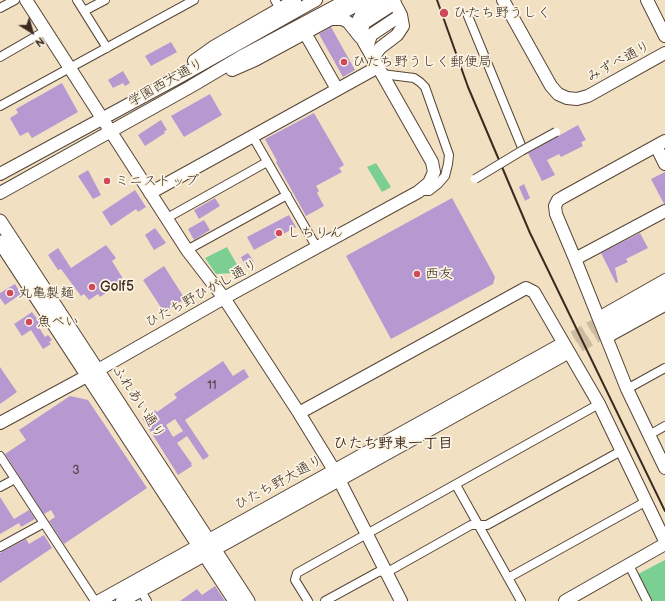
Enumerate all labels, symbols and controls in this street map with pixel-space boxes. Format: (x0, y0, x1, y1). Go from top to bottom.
place label: ひたち野うしく (453, 5, 551, 21)
marker: ひたち野うしく (438, 7, 450, 19)
north arrow (12, 12, 52, 52)
text: N (32, 34, 47, 50)
street label: みずべ通り (584, 38, 654, 86)
place label: ひたち野うしく郵便局 (352, 54, 492, 70)
street label: 学園西大通り (125, 55, 207, 111)
marker: ひたち野うしく郵便局 (339, 57, 349, 67)
place label: ミニストップ (115, 173, 199, 189)
marker: ミニストップ (102, 176, 112, 186)
place label: しちりん (287, 225, 343, 241)
marker: しちりん (274, 228, 284, 238)
street label: ひたち野ひがし通り (143, 256, 261, 332)
place label: 西友 (425, 266, 453, 282)
marker: 西友 (412, 269, 422, 279)
place label: Golf5 (100, 279, 134, 295)
marker: Golf5 (87, 282, 97, 292)
place label: 丸亀製麺 (18, 285, 74, 301)
marker: 丸亀製麺 (5, 288, 15, 298)
place label: 魚べい (37, 314, 79, 330)
marker: 魚べい (24, 317, 34, 327)
street label: ふれあい通り (108, 362, 168, 442)
house number: 11 (207, 379, 217, 393)
district label: ひたち野東一丁目 (333, 435, 453, 453)
street label: ひたち野大通り (232, 452, 326, 514)
house number: 3 (72, 464, 80, 478)

